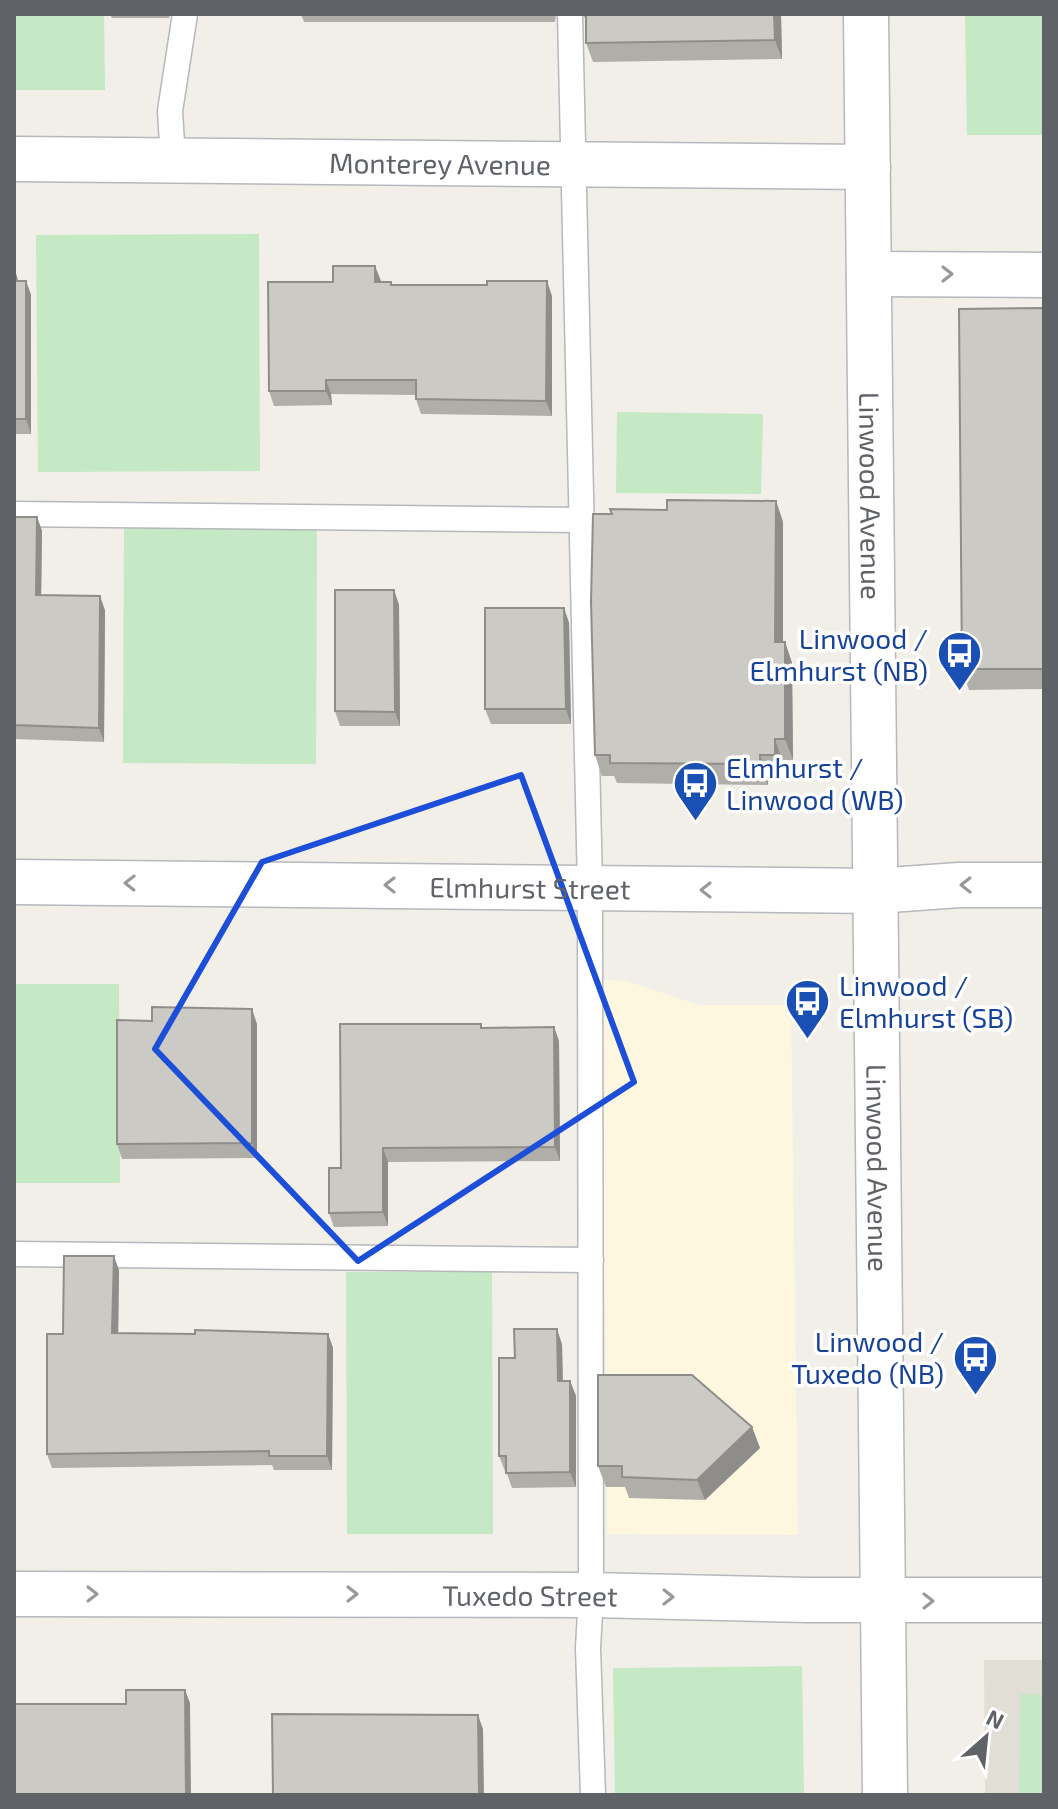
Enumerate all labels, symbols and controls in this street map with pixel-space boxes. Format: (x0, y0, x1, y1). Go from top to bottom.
street label: Monterey Avenue (329, 145, 551, 181)
one-way arrow (941, 266, 954, 283)
street label: Linwood Avenue (853, 392, 889, 600)
place label: Linwood / Elmhurst (NB) (750, 621, 928, 687)
bus stop icon: Linwood / Elmhurst (NB) (935, 630, 983, 693)
place label: Elmhurst / Linwood (WB) (726, 750, 904, 816)
bus stop icon: Elmhurst / Linwood (WB) (671, 759, 719, 822)
street label: Elmhurst Street (429, 869, 631, 905)
one-way arrow (123, 874, 136, 892)
one-way arrow (383, 876, 396, 894)
one-way arrow (959, 877, 972, 894)
one-way arrow (699, 881, 712, 898)
place label: Linwood / Elmhurst (SB) (839, 968, 1013, 1034)
bus stop icon: Linwood / Elmhurst (SB) (784, 977, 832, 1040)
street label: Linwood Avenue (860, 1064, 896, 1272)
place label: Linwood / Tuxedo (NB) (791, 1324, 944, 1390)
bus stop icon: Linwood / Tuxedo (NB) (951, 1333, 999, 1396)
street label: Tuxedo Street (442, 1578, 618, 1613)
one-way arrow (86, 1585, 99, 1603)
one-way arrow (346, 1585, 359, 1603)
one-way arrow (662, 1588, 675, 1605)
one-way arrow (922, 1592, 935, 1610)
north arrow (946, 1697, 1026, 1777)
text: N (983, 1703, 1009, 1733)

